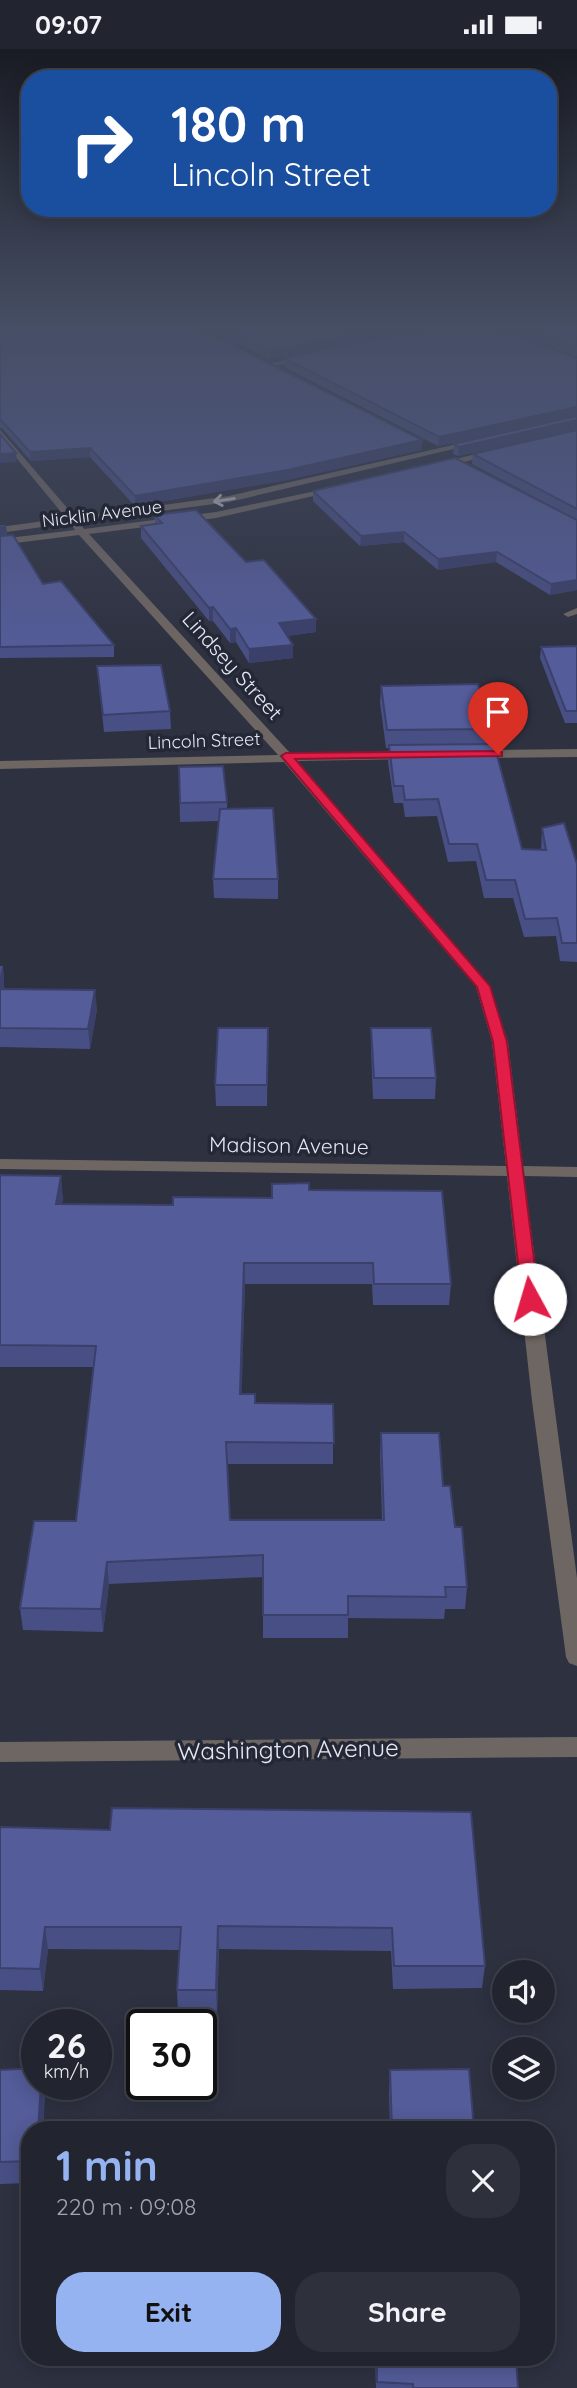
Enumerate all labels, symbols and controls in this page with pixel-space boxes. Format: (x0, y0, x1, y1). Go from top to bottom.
text: 09:07 (35, 8, 102, 41)
text: 180 m (171, 93, 306, 154)
icon: right (56, 98, 147, 189)
text: Lincoln Street (171, 154, 371, 194)
one-way arrow (213, 494, 236, 507)
street label: Nicklin Avenue (41, 495, 163, 532)
street label: Lindsey Street (177, 606, 288, 725)
pin (468, 682, 528, 754)
icon: arrive (479, 693, 517, 731)
street label: Lincoln Street (147, 727, 261, 754)
street label: Madison Avenue (209, 1131, 369, 1159)
position arrow (493, 1262, 567, 1336)
street label: Washington Avenue (177, 1732, 399, 1766)
map controls (492, 1960, 555, 2100)
button: sound (492, 1960, 555, 2023)
speed limit sign: 30 (126, 2009, 217, 2100)
text: 26 (47, 2023, 86, 2067)
button: layers (492, 2037, 555, 2100)
text: km/h (44, 2060, 89, 2083)
text: 1 min (56, 2139, 158, 2192)
button: close (446, 2144, 520, 2218)
text: 220 m · 09:08 (56, 2192, 196, 2221)
button: Exit (56, 2272, 281, 2352)
button: Share (295, 2272, 520, 2352)

